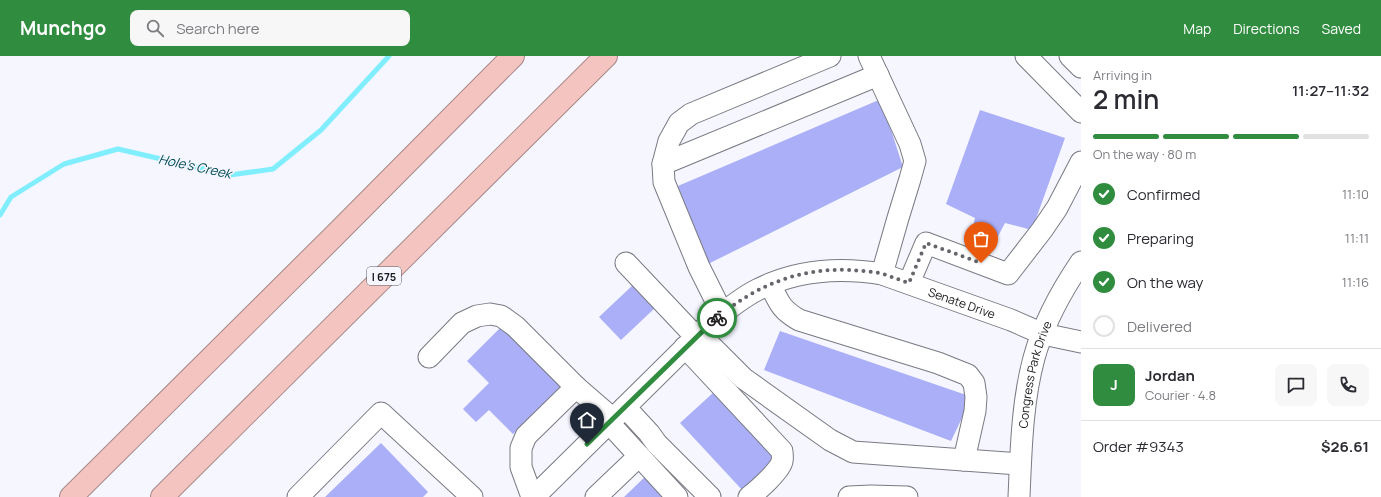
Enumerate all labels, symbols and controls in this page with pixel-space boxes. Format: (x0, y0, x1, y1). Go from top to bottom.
search box (130, 10, 410, 46)
text: Munchgo (20, 15, 106, 41)
icon: search (144, 17, 166, 39)
text: Search here (176, 18, 260, 39)
text: Map (1183, 19, 1211, 38)
text: Directions (1233, 19, 1300, 38)
text: Saved (1322, 19, 1361, 38)
text: Arriving in (1093, 66, 1152, 84)
text: 11:27–11:32 (1292, 80, 1369, 101)
text: 2 min (1093, 81, 1159, 117)
text: On the way · 80 m (1093, 145, 1196, 163)
water label: Hole's Creek (157, 150, 236, 183)
icon: check (1093, 183, 1115, 205)
text: Confirmed (1127, 184, 1200, 205)
text: 11:10 (1342, 185, 1369, 203)
pin (964, 222, 998, 263)
icon: check (1093, 227, 1115, 249)
icon: bag (970, 228, 992, 250)
text: Preparing (1127, 228, 1194, 249)
text: 11:11 (1345, 229, 1369, 247)
road number: I 675 (367, 267, 401, 285)
icon: check (1093, 271, 1115, 293)
text: On the way (1127, 272, 1203, 293)
text: 11:16 (1342, 273, 1369, 291)
street label: Senate Drive (926, 283, 998, 322)
courier (697, 298, 737, 338)
icon: bike (706, 307, 728, 329)
text: Delivered (1127, 316, 1192, 337)
street label: Congress Park Drive (1014, 318, 1055, 429)
button: chat (1275, 364, 1317, 406)
button: phone (1327, 364, 1369, 406)
text: Jordan (1145, 365, 1195, 386)
text: J (1110, 374, 1118, 395)
text: Courier · 4.8 (1145, 386, 1216, 404)
pin (570, 403, 604, 444)
icon: home (576, 409, 598, 431)
text: Order #9343 (1093, 436, 1184, 457)
text: $26.61 (1321, 436, 1369, 457)

